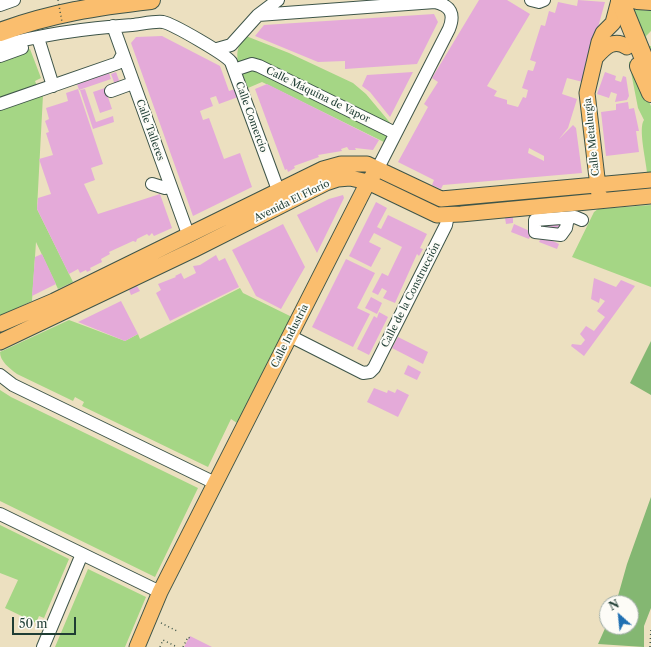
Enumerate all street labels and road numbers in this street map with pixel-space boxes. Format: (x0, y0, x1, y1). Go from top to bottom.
street label: Calle Máquina de Vapor (264, 65, 372, 125)
street label: Calle Comercio (233, 80, 269, 154)
street label: Calle Metalurgia (582, 97, 602, 177)
street label: Calle Talleres (133, 98, 167, 162)
street label: Avenida El Florío (252, 178, 332, 224)
street label: Calle de la Construcción (379, 240, 443, 350)
street label: Calle Industria (269, 302, 311, 370)

